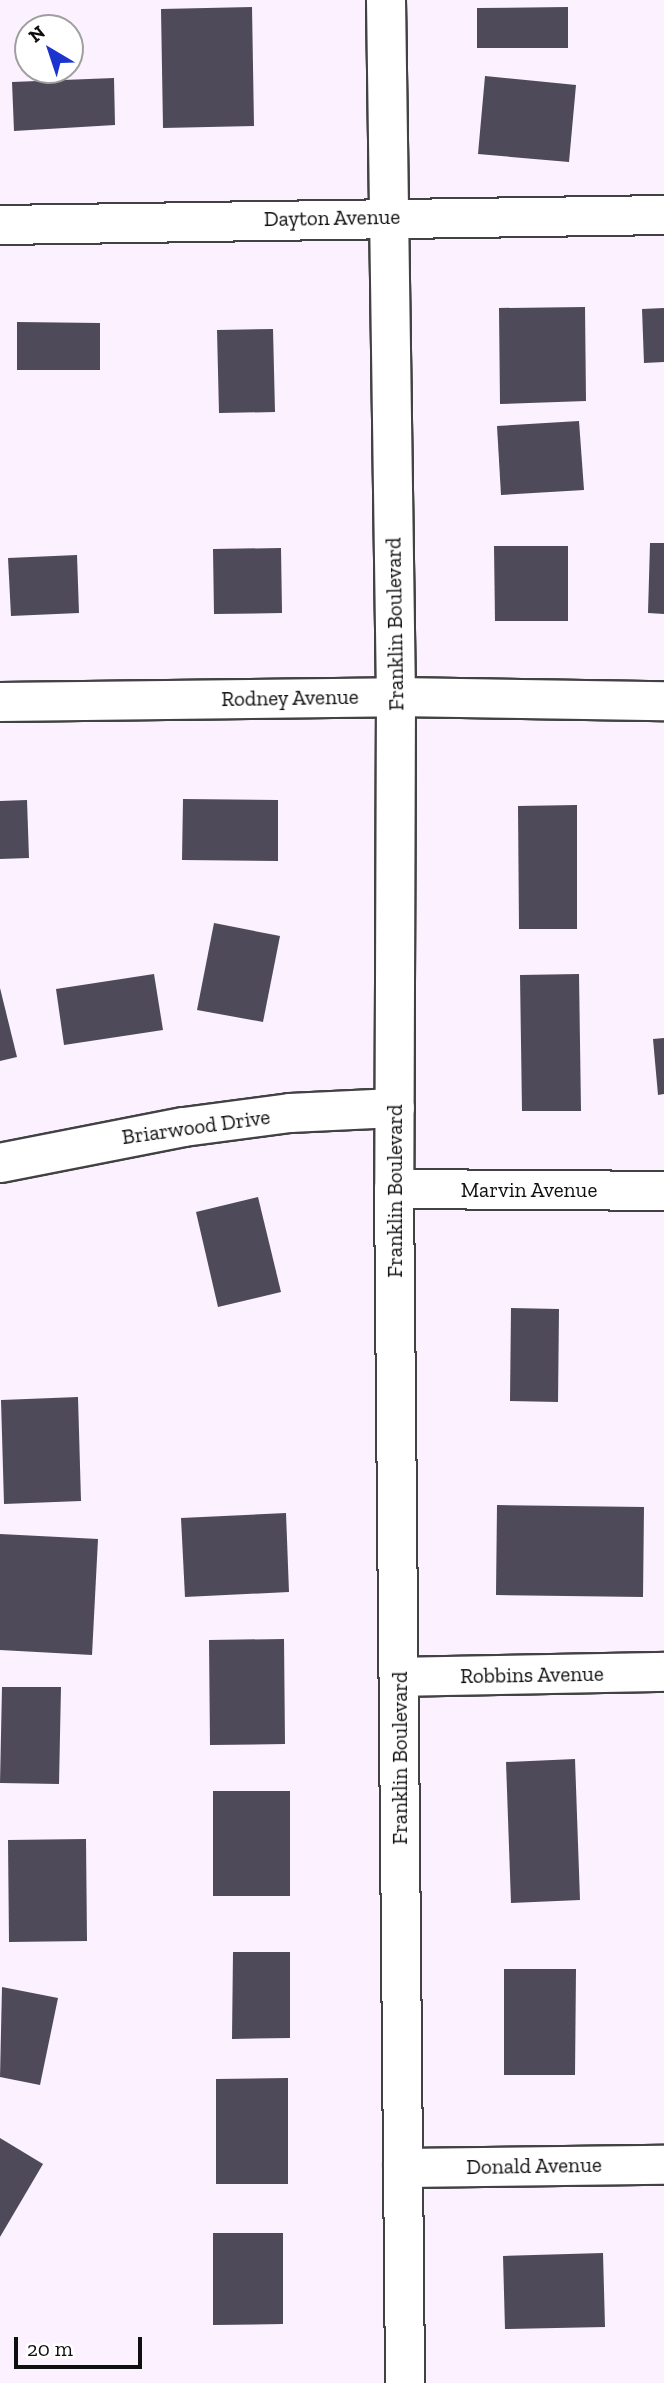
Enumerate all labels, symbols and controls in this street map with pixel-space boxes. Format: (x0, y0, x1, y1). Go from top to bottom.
north arrow (14, 14, 84, 84)
text: N (24, 20, 50, 47)
street label: Dayton Avenue (263, 204, 401, 232)
street label: Franklin Boulevard (381, 537, 409, 711)
street label: Rodney Avenue (221, 684, 359, 712)
street label: Briarwood Drive (120, 1104, 272, 1150)
street label: Franklin Boulevard (382, 1104, 408, 1278)
street label: Marvin Avenue (460, 1177, 598, 1203)
street label: Robbins Avenue (460, 1661, 604, 1689)
street label: Franklin Boulevard (387, 1671, 413, 1845)
street label: Donald Avenue (466, 2152, 602, 2180)
scale bar (18, 2324, 145, 2368)
text: 20 m (27, 2336, 73, 2361)

